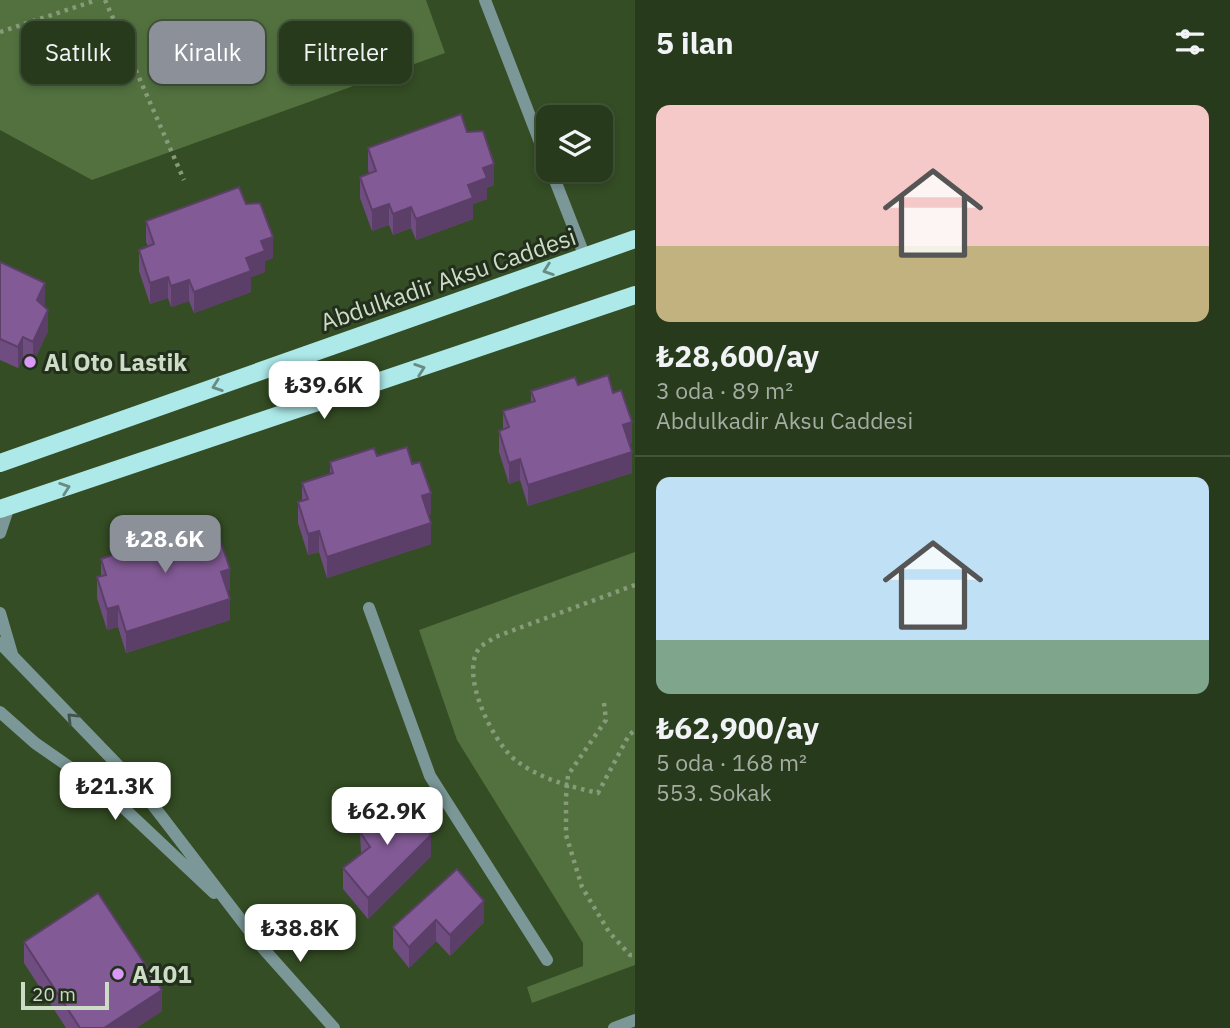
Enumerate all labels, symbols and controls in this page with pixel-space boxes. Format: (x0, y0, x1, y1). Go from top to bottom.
chip: Satılık (21, 21, 135, 84)
chip: Kiralık (149, 21, 265, 84)
chip: Filtreler (279, 21, 412, 84)
text: 5 ilan (656, 23, 734, 62)
icon: filters (1171, 23, 1209, 61)
map controls (536, 105, 613, 182)
button: layers (536, 105, 613, 182)
icon: home (870, 150, 996, 276)
street label: Abdulkadir Aksu Caddesi (316, 220, 580, 338)
one-way arrow (542, 262, 554, 276)
text: ₺28,600/ay (656, 336, 819, 375)
place label: Al Oto Lastik (44, 346, 187, 378)
marker: Al Oto Lastik (22, 354, 38, 370)
pin: ₺39.6K (267, 362, 381, 421)
one-way arrow (413, 362, 425, 377)
text: ₺39.6K (285, 369, 363, 399)
text: 3 oda · 89 m² (656, 375, 793, 405)
one-way arrow (212, 378, 224, 392)
text: Abdulkadir Aksu Caddesi (656, 405, 913, 435)
one-way arrow (58, 481, 70, 496)
pin: ₺28.6K (108, 516, 222, 575)
icon: home (870, 522, 996, 648)
text: ₺28.6K (126, 523, 204, 553)
text: ₺62,900/ay (656, 708, 819, 747)
one-way arrow (67, 714, 80, 727)
text: 5 oda · 168 m² (656, 747, 807, 777)
pin: ₺21.3K (58, 762, 172, 822)
text: ₺21.3K (76, 770, 154, 800)
text: 553. Sokak (656, 777, 772, 807)
pin: ₺62.9K (330, 788, 444, 847)
text: ₺62.9K (348, 795, 426, 825)
pin: ₺38.8K (243, 904, 357, 964)
text: ₺38.8K (261, 912, 339, 942)
place label: A101 (132, 958, 192, 990)
marker: A101 (110, 966, 126, 982)
scale bar (21, 979, 108, 1011)
text: 20 m (32, 982, 76, 1006)

